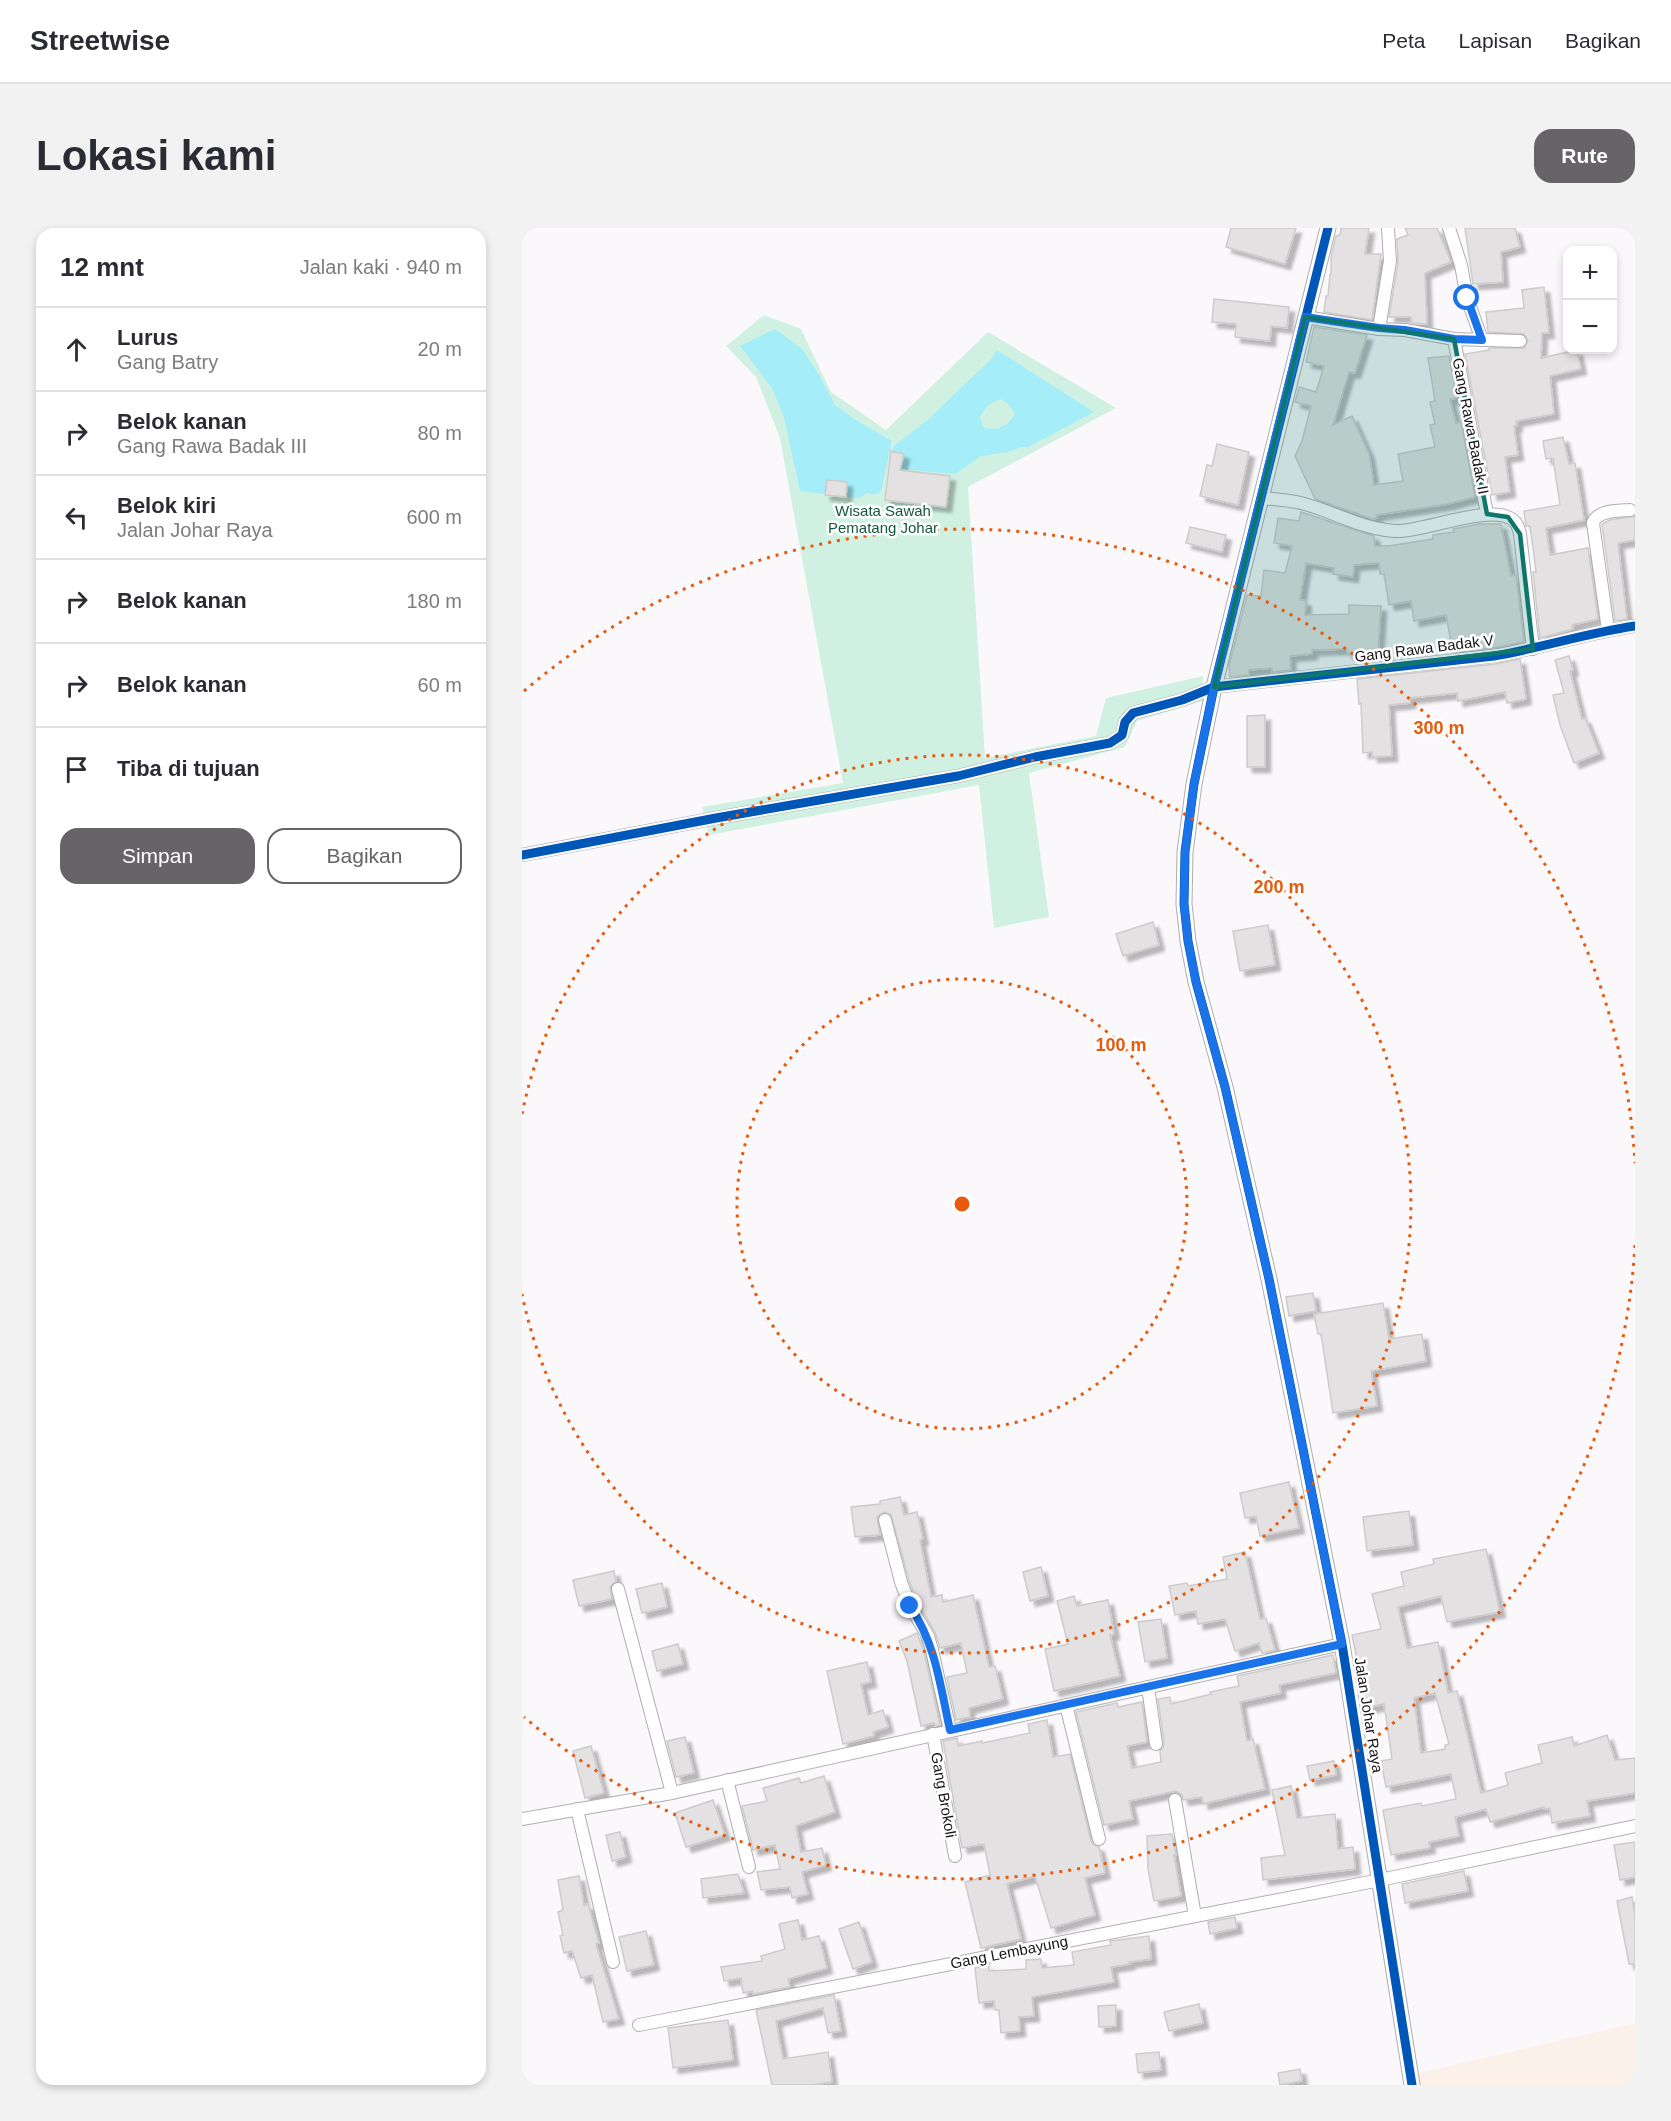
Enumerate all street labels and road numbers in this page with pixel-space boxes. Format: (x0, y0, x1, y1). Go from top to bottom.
street label: Gang Rawa Badak II (1449, 356, 1493, 496)
street label: Gang Rawa Badak V (1353, 631, 1495, 665)
street label: Jalan Johar Raya (1351, 1656, 1387, 1775)
street label: Gang Brokoli (928, 1751, 960, 1839)
street label: Gang Lembayung (949, 1932, 1069, 1972)

